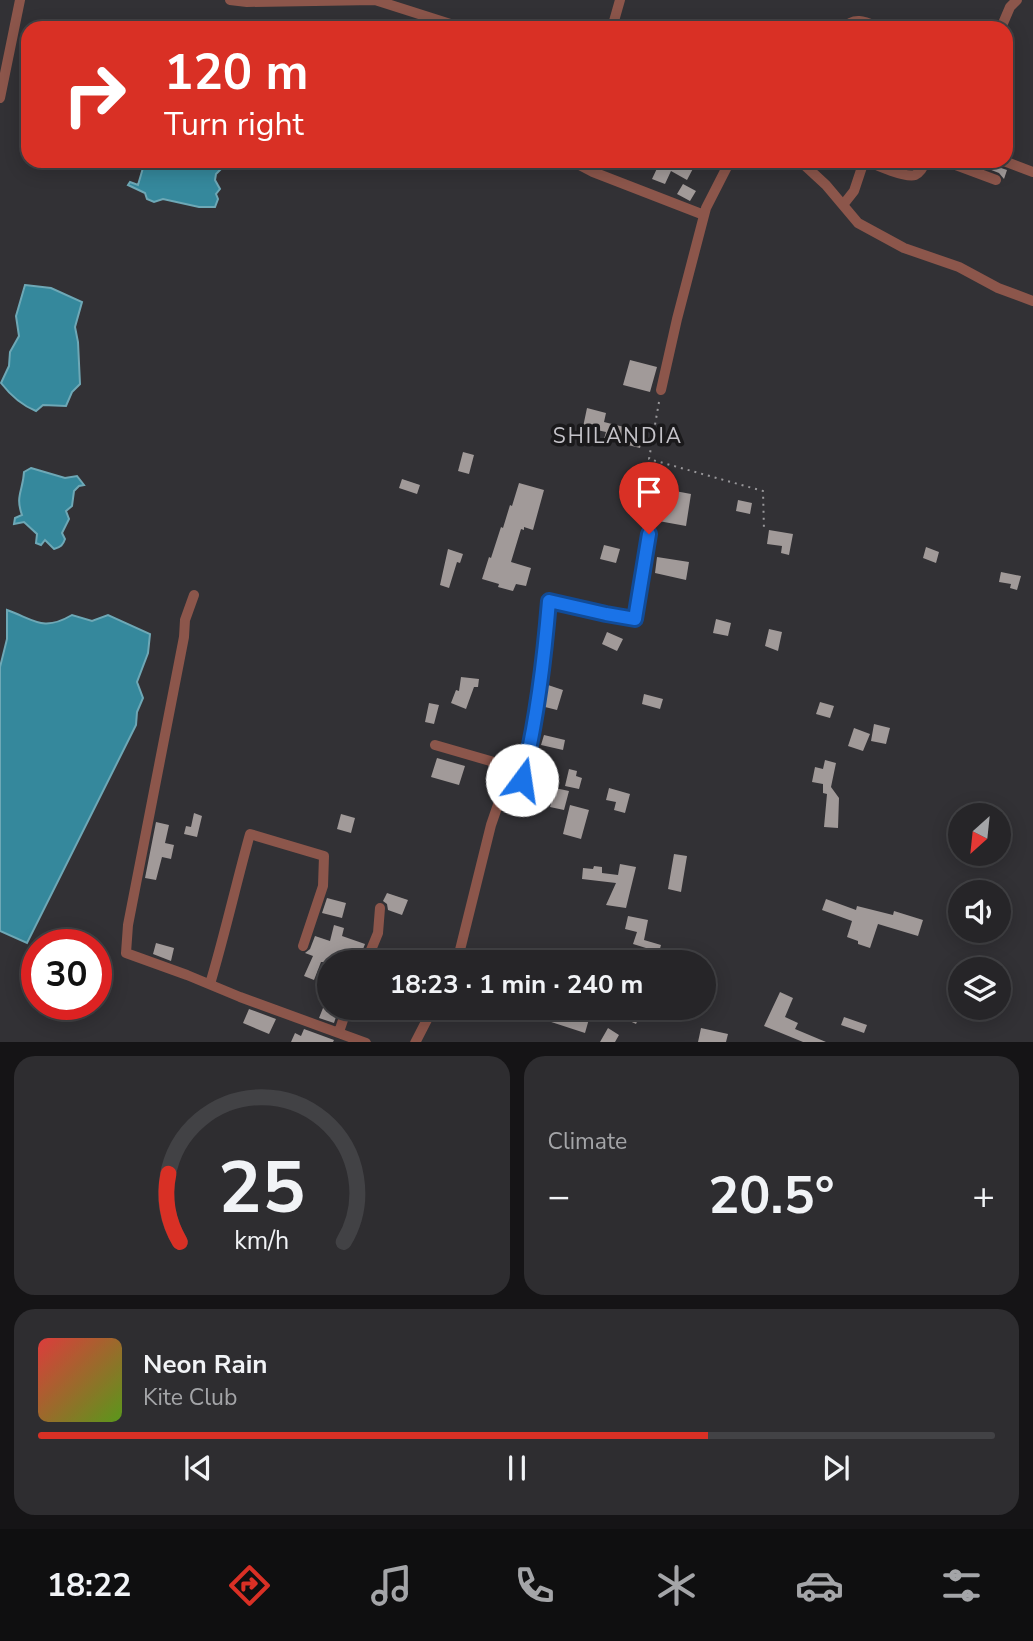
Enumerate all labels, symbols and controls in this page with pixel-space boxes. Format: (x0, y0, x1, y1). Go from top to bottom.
text: 120 m (164, 39, 308, 106)
icon: right (49, 49, 140, 140)
text: Turn right (164, 103, 304, 146)
district label: SHILANDIA (553, 422, 683, 450)
pin (619, 462, 679, 534)
icon: arrive (630, 473, 668, 511)
position arrow (485, 743, 559, 817)
north arrow (948, 803, 1012, 866)
map controls (948, 803, 1011, 1020)
button: sound (948, 880, 1011, 943)
speed limit sign: 30 (21, 929, 112, 1020)
button: layers (948, 957, 1011, 1020)
text: 18:23 · 1 min · 240 m (390, 967, 643, 1002)
text: Climate (548, 1126, 627, 1157)
text: 25 (218, 1138, 305, 1238)
text: 20.5° (708, 1160, 834, 1231)
text: − (548, 1171, 570, 1222)
text: + (972, 1171, 995, 1222)
text: km/h (234, 1223, 289, 1257)
text: Neon Rain (143, 1347, 268, 1382)
text: Kite Club (143, 1382, 237, 1413)
icon: previous (179, 1449, 217, 1487)
icon: pause (498, 1449, 536, 1487)
icon: next (817, 1449, 855, 1487)
icon: directions (225, 1561, 274, 1610)
icon: music (367, 1561, 416, 1610)
icon: phone (510, 1561, 559, 1610)
icon: climate (652, 1561, 701, 1610)
icon: car (795, 1561, 844, 1610)
icon: filters (937, 1561, 986, 1610)
text: 18:22 (47, 1564, 131, 1607)

